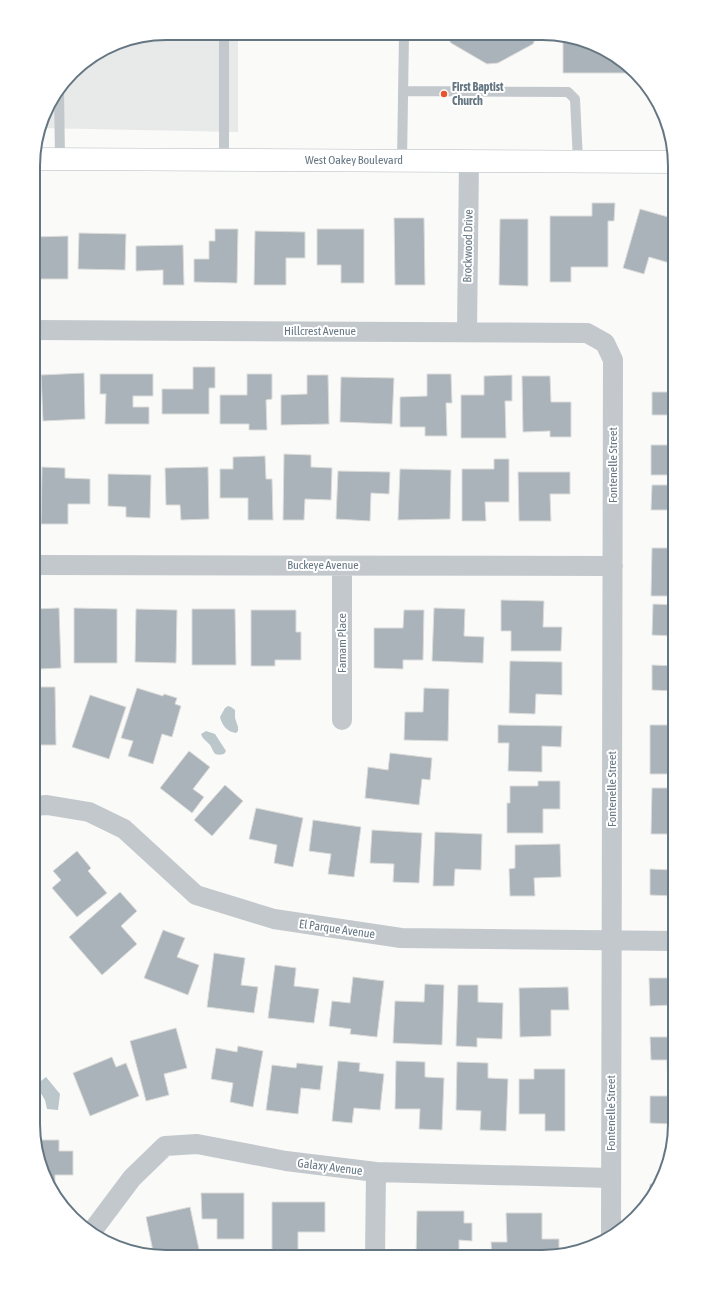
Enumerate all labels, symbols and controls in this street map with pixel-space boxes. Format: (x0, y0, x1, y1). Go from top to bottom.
place label: First Baptist Church (452, 80, 504, 108)
marker: First Baptist Church (439, 89, 449, 99)
street label: West Oakey Boulevard (305, 153, 403, 167)
street label: Brockwood Drive (460, 209, 476, 283)
street label: Hillcrest Avenue (284, 324, 356, 338)
street label: Fontenelle Street (606, 427, 620, 503)
street label: Buckeye Avenue (287, 558, 359, 572)
street label: Farnam Place (335, 613, 349, 673)
street label: Fontenelle Street (605, 751, 619, 827)
street label: El Parque Avenue (298, 917, 376, 941)
street label: Fontenelle Street (604, 1075, 618, 1151)
street label: Galaxy Avenue (297, 1156, 363, 1178)

